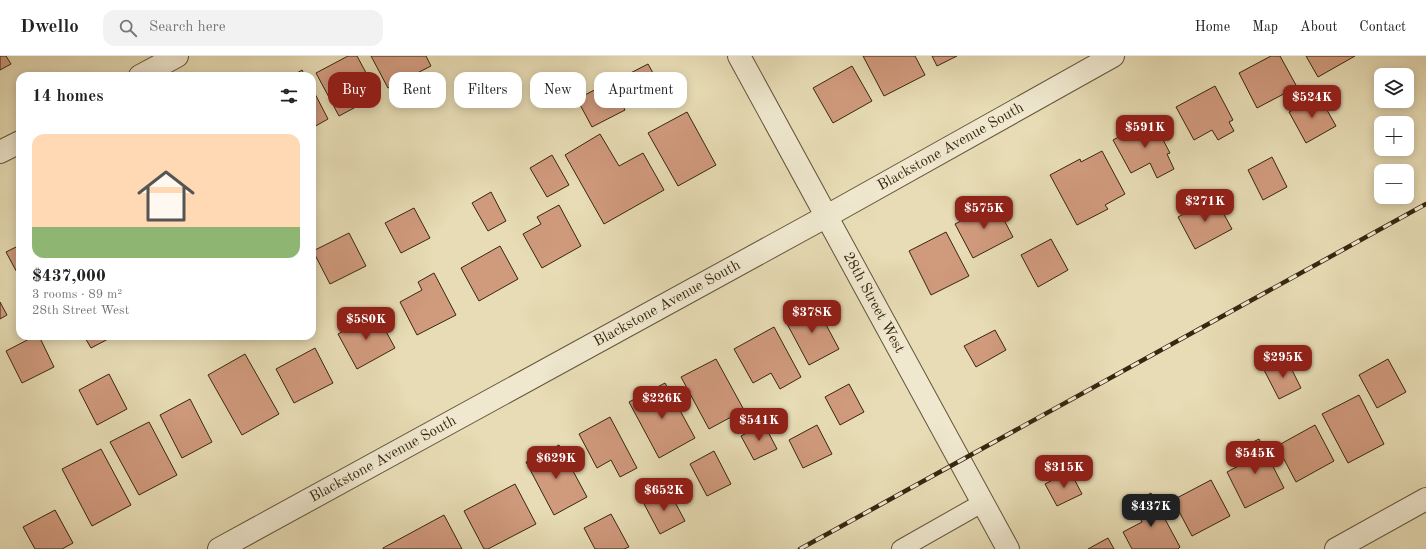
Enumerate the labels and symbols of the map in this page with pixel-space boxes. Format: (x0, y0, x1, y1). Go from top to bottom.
pin: $524K (1284, 85, 1340, 119)
street label: Blackstone Avenue South (875, 100, 1026, 194)
pin: $591K (1117, 115, 1173, 149)
pin: $271K (1177, 189, 1233, 223)
pin: $575K (956, 196, 1012, 230)
street label: 28th Street West (840, 250, 907, 356)
street label: Blackstone Avenue South (591, 257, 743, 350)
pin: $378K (784, 300, 840, 334)
pin: $580K (338, 307, 394, 341)
pin: $295K (1255, 345, 1311, 379)
pin: $226K (634, 386, 690, 420)
pin: $541K (731, 408, 787, 442)
street label: Blackstone Avenue South (307, 413, 459, 505)
pin: $545K (1227, 441, 1283, 475)
pin: $629K (528, 446, 584, 480)
pin: $315K (1036, 455, 1092, 489)
pin: $652K (636, 478, 692, 512)
pin: $437K (1123, 494, 1179, 528)

